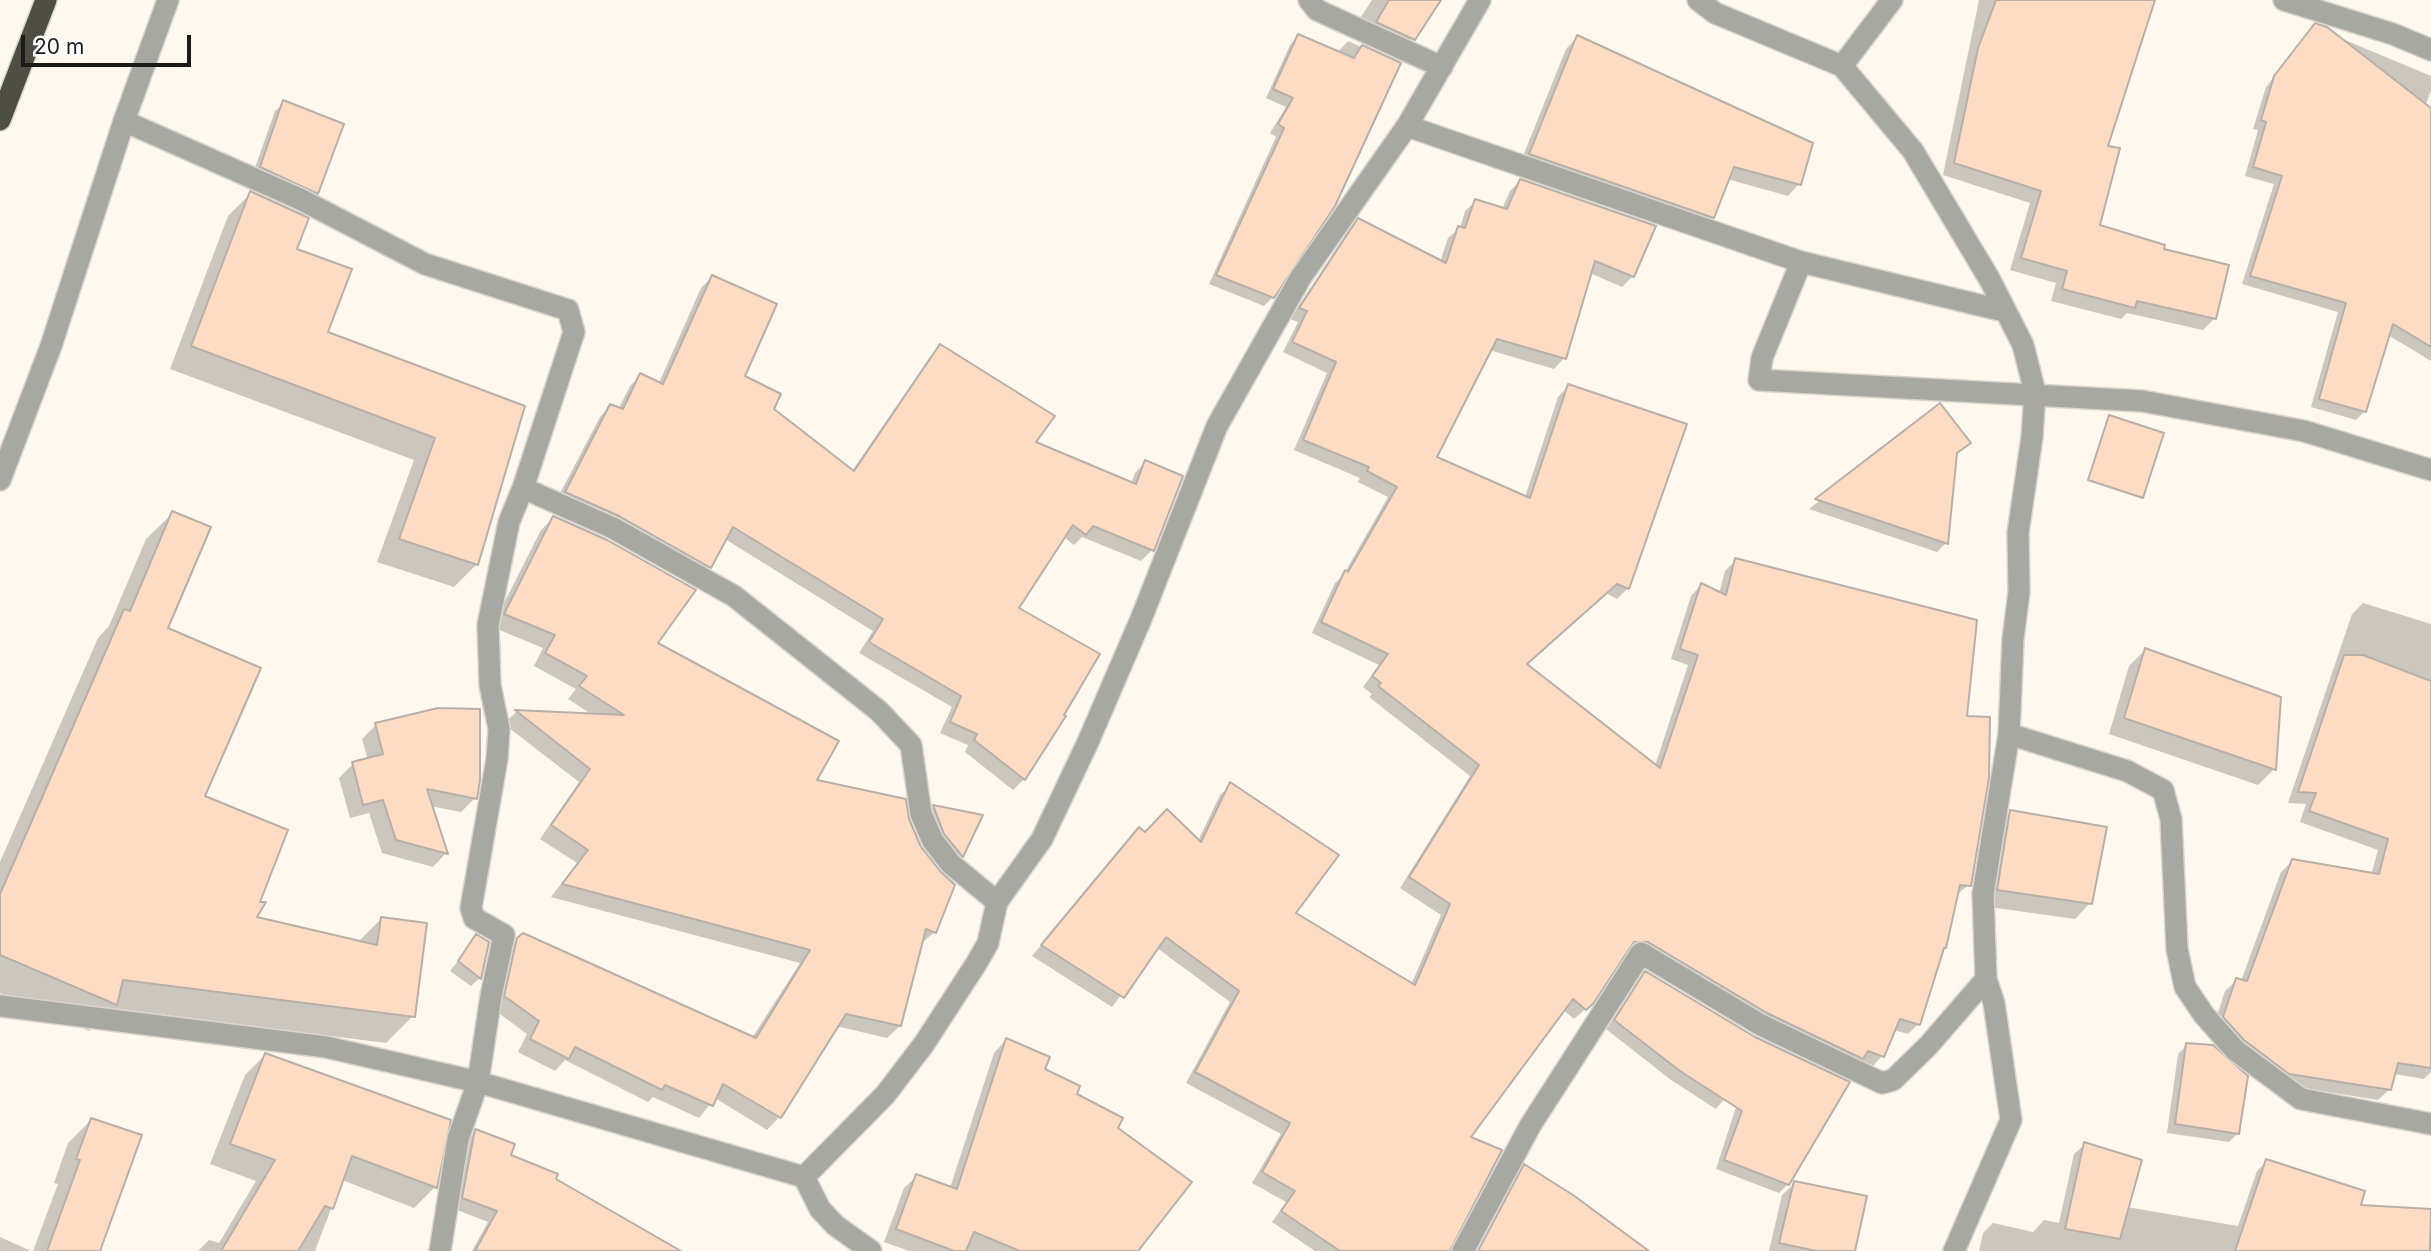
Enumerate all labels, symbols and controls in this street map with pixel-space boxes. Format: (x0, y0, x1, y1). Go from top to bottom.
scale bar (24, 21, 194, 65)
text: 20 m (34, 34, 84, 59)

